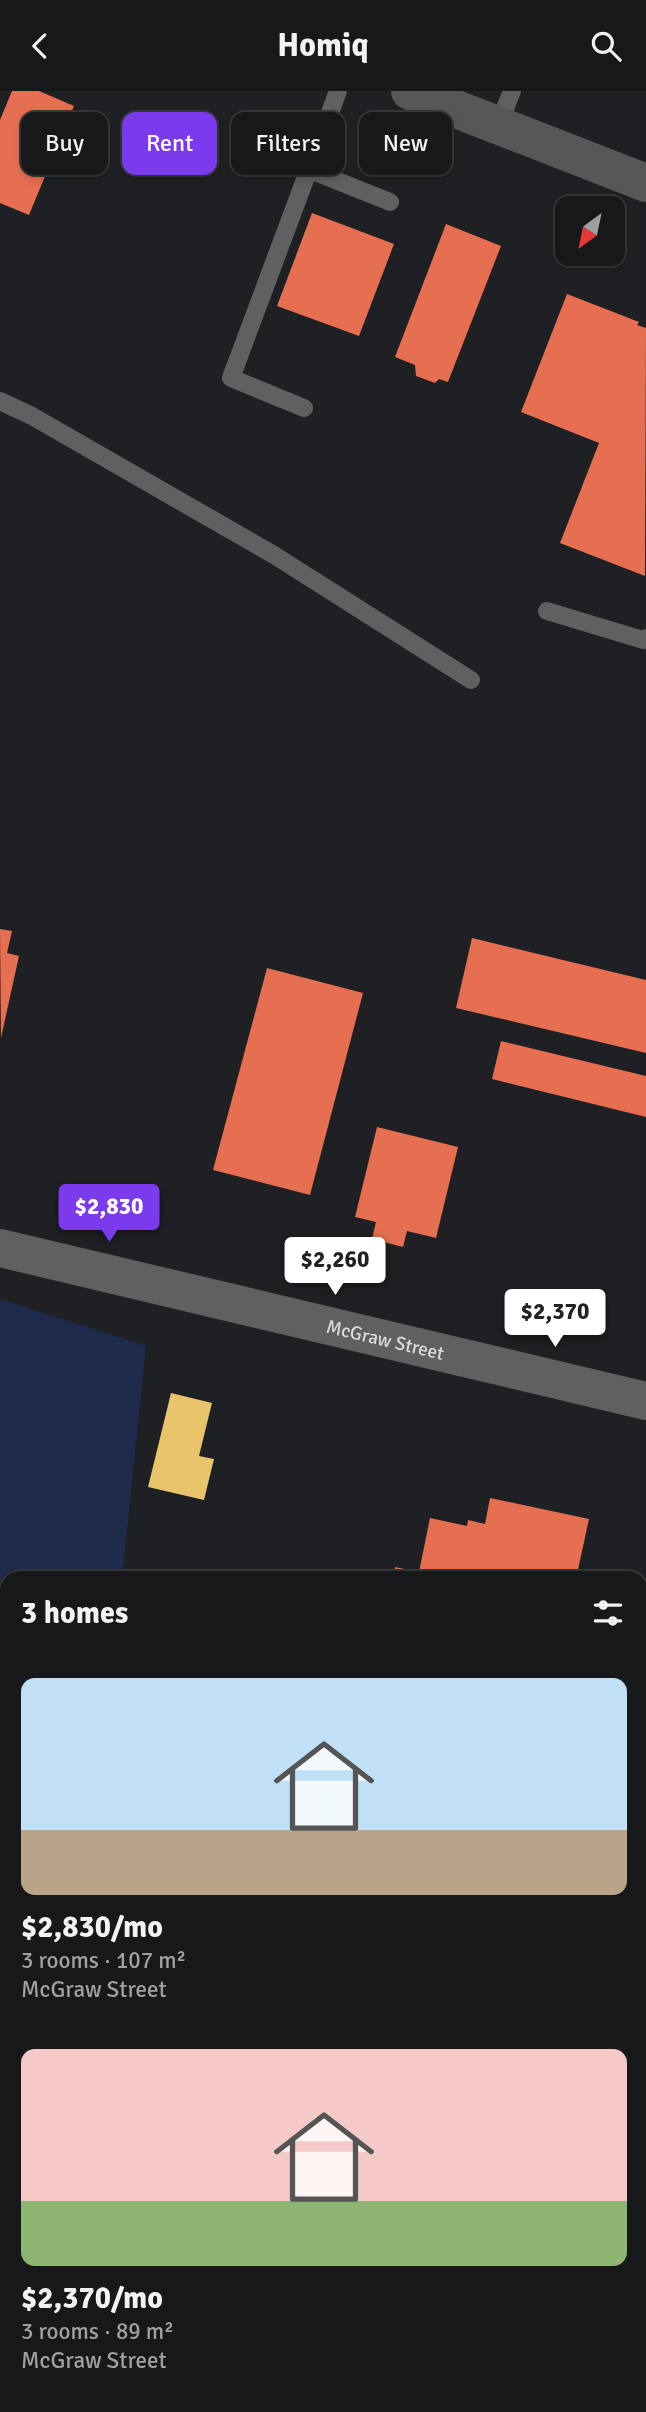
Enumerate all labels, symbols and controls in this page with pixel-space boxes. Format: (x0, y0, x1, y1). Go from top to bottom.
text: Homiq (277, 26, 369, 65)
icon: back (21, 27, 59, 65)
icon: search (587, 27, 625, 65)
chip: Buy (21, 112, 108, 175)
chip: Rent (122, 112, 217, 175)
chip: Filters (231, 112, 345, 175)
chip: New (359, 112, 452, 175)
north arrow (555, 196, 625, 266)
map controls (555, 196, 625, 266)
pin: $2,830 (52, 1185, 166, 1244)
text: $2,830 (75, 1192, 143, 1221)
pin: $2,260 (278, 1237, 392, 1297)
text: $2,260 (301, 1245, 369, 1274)
pin: $2,370 (498, 1289, 612, 1349)
text: $2,370 (521, 1297, 589, 1326)
street label: McGraw Street (324, 1315, 447, 1366)
icon: filters (589, 1594, 627, 1632)
text: 3 homes (21, 1595, 128, 1632)
icon: home (261, 1723, 387, 1849)
text: $2,830/mo (21, 1909, 163, 1946)
text: 3 rooms · 107 m² (21, 1946, 186, 1975)
text: McGraw Street (21, 1975, 167, 2004)
icon: home (261, 2094, 387, 2220)
text: $2,370/mo (21, 2280, 163, 2317)
text: 3 rooms · 89 m² (21, 2317, 174, 2346)
text: McGraw Street (21, 2346, 167, 2375)

